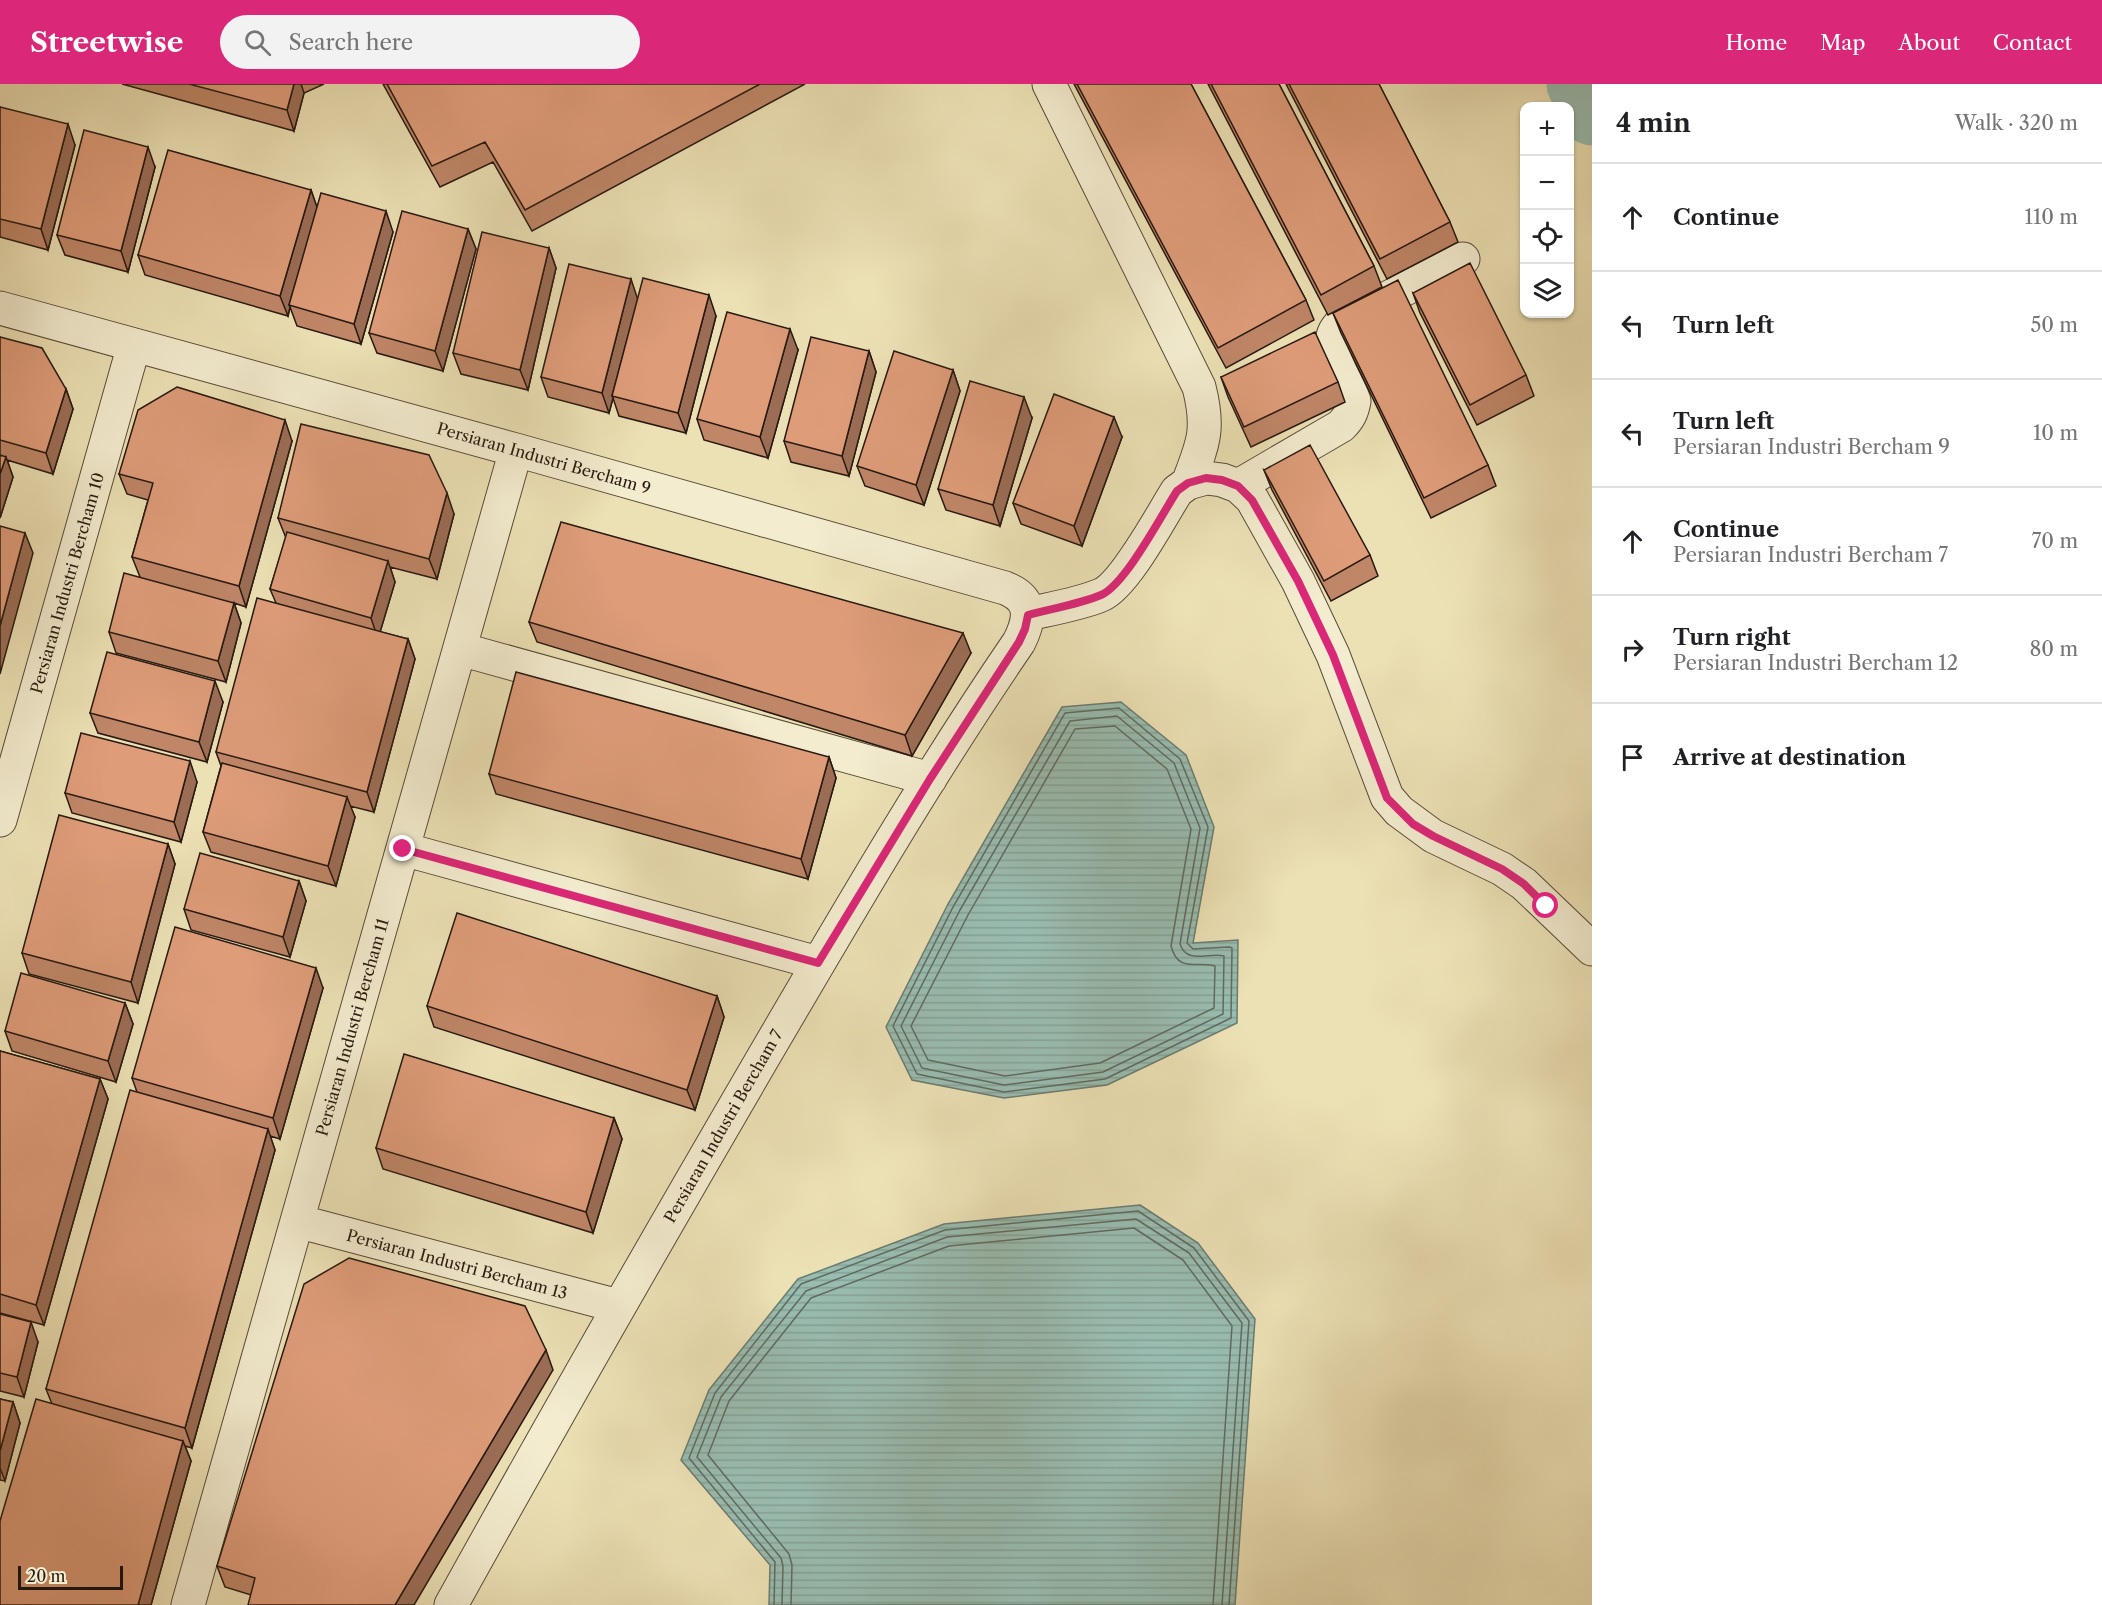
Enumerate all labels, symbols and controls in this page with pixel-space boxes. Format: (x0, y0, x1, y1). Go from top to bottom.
search box (220, 15, 640, 69)
text: Streetwise (30, 25, 184, 59)
icon: search (241, 26, 274, 59)
text: Search here (289, 29, 413, 56)
text: Home (1726, 30, 1787, 55)
text: Map (1820, 30, 1865, 55)
text: About (1898, 30, 1960, 55)
text: Contact (1993, 30, 2072, 55)
map controls (1520, 102, 1574, 318)
button: + (1520, 102, 1574, 156)
text: 4 min (1616, 107, 1691, 139)
text: Walk · 320 m (1955, 111, 2078, 135)
button: − (1520, 156, 1574, 210)
icon: ahead (1616, 201, 1649, 234)
text: Continue (1673, 204, 1779, 231)
text: 110 m (2025, 205, 2078, 229)
button: locate (1520, 210, 1574, 264)
button: layers (1520, 264, 1574, 318)
icon: left (1616, 309, 1649, 342)
text: Turn left (1673, 312, 1774, 339)
text: 50 m (2031, 313, 2078, 337)
text: Turn left (1673, 408, 1774, 435)
icon: left (1616, 417, 1649, 450)
street label: Persiaran Industri Bercham 9 (435, 418, 653, 498)
text: 10 m (2033, 421, 2078, 445)
text: Persiaran Industri Bercham 9 (1673, 435, 1950, 459)
street label: Persiaran Industri Bercham 10 (26, 470, 108, 696)
text: Continue (1673, 516, 1779, 543)
icon: ahead (1616, 525, 1649, 558)
text: 70 m (2032, 529, 2078, 553)
text: Persiaran Industri Bercham 7 (1673, 543, 1948, 567)
text: Turn right (1673, 624, 1791, 651)
icon: right (1616, 633, 1649, 666)
text: 80 m (2030, 637, 2078, 661)
text: Persiaran Industri Bercham 12 (1673, 651, 1958, 675)
icon: arrive (1616, 741, 1649, 774)
text: Arrive at destination (1673, 744, 1906, 771)
route end (389, 835, 415, 861)
route start (1532, 892, 1558, 918)
street label: Persiaran Industri Bercham 11 (311, 916, 393, 1138)
street label: Persiaran Industri Bercham 7 (659, 1026, 787, 1226)
street label: Persiaran Industri Bercham 13 (344, 1225, 570, 1303)
scale bar (18, 1563, 123, 1590)
text: 20 m (27, 1566, 66, 1586)

